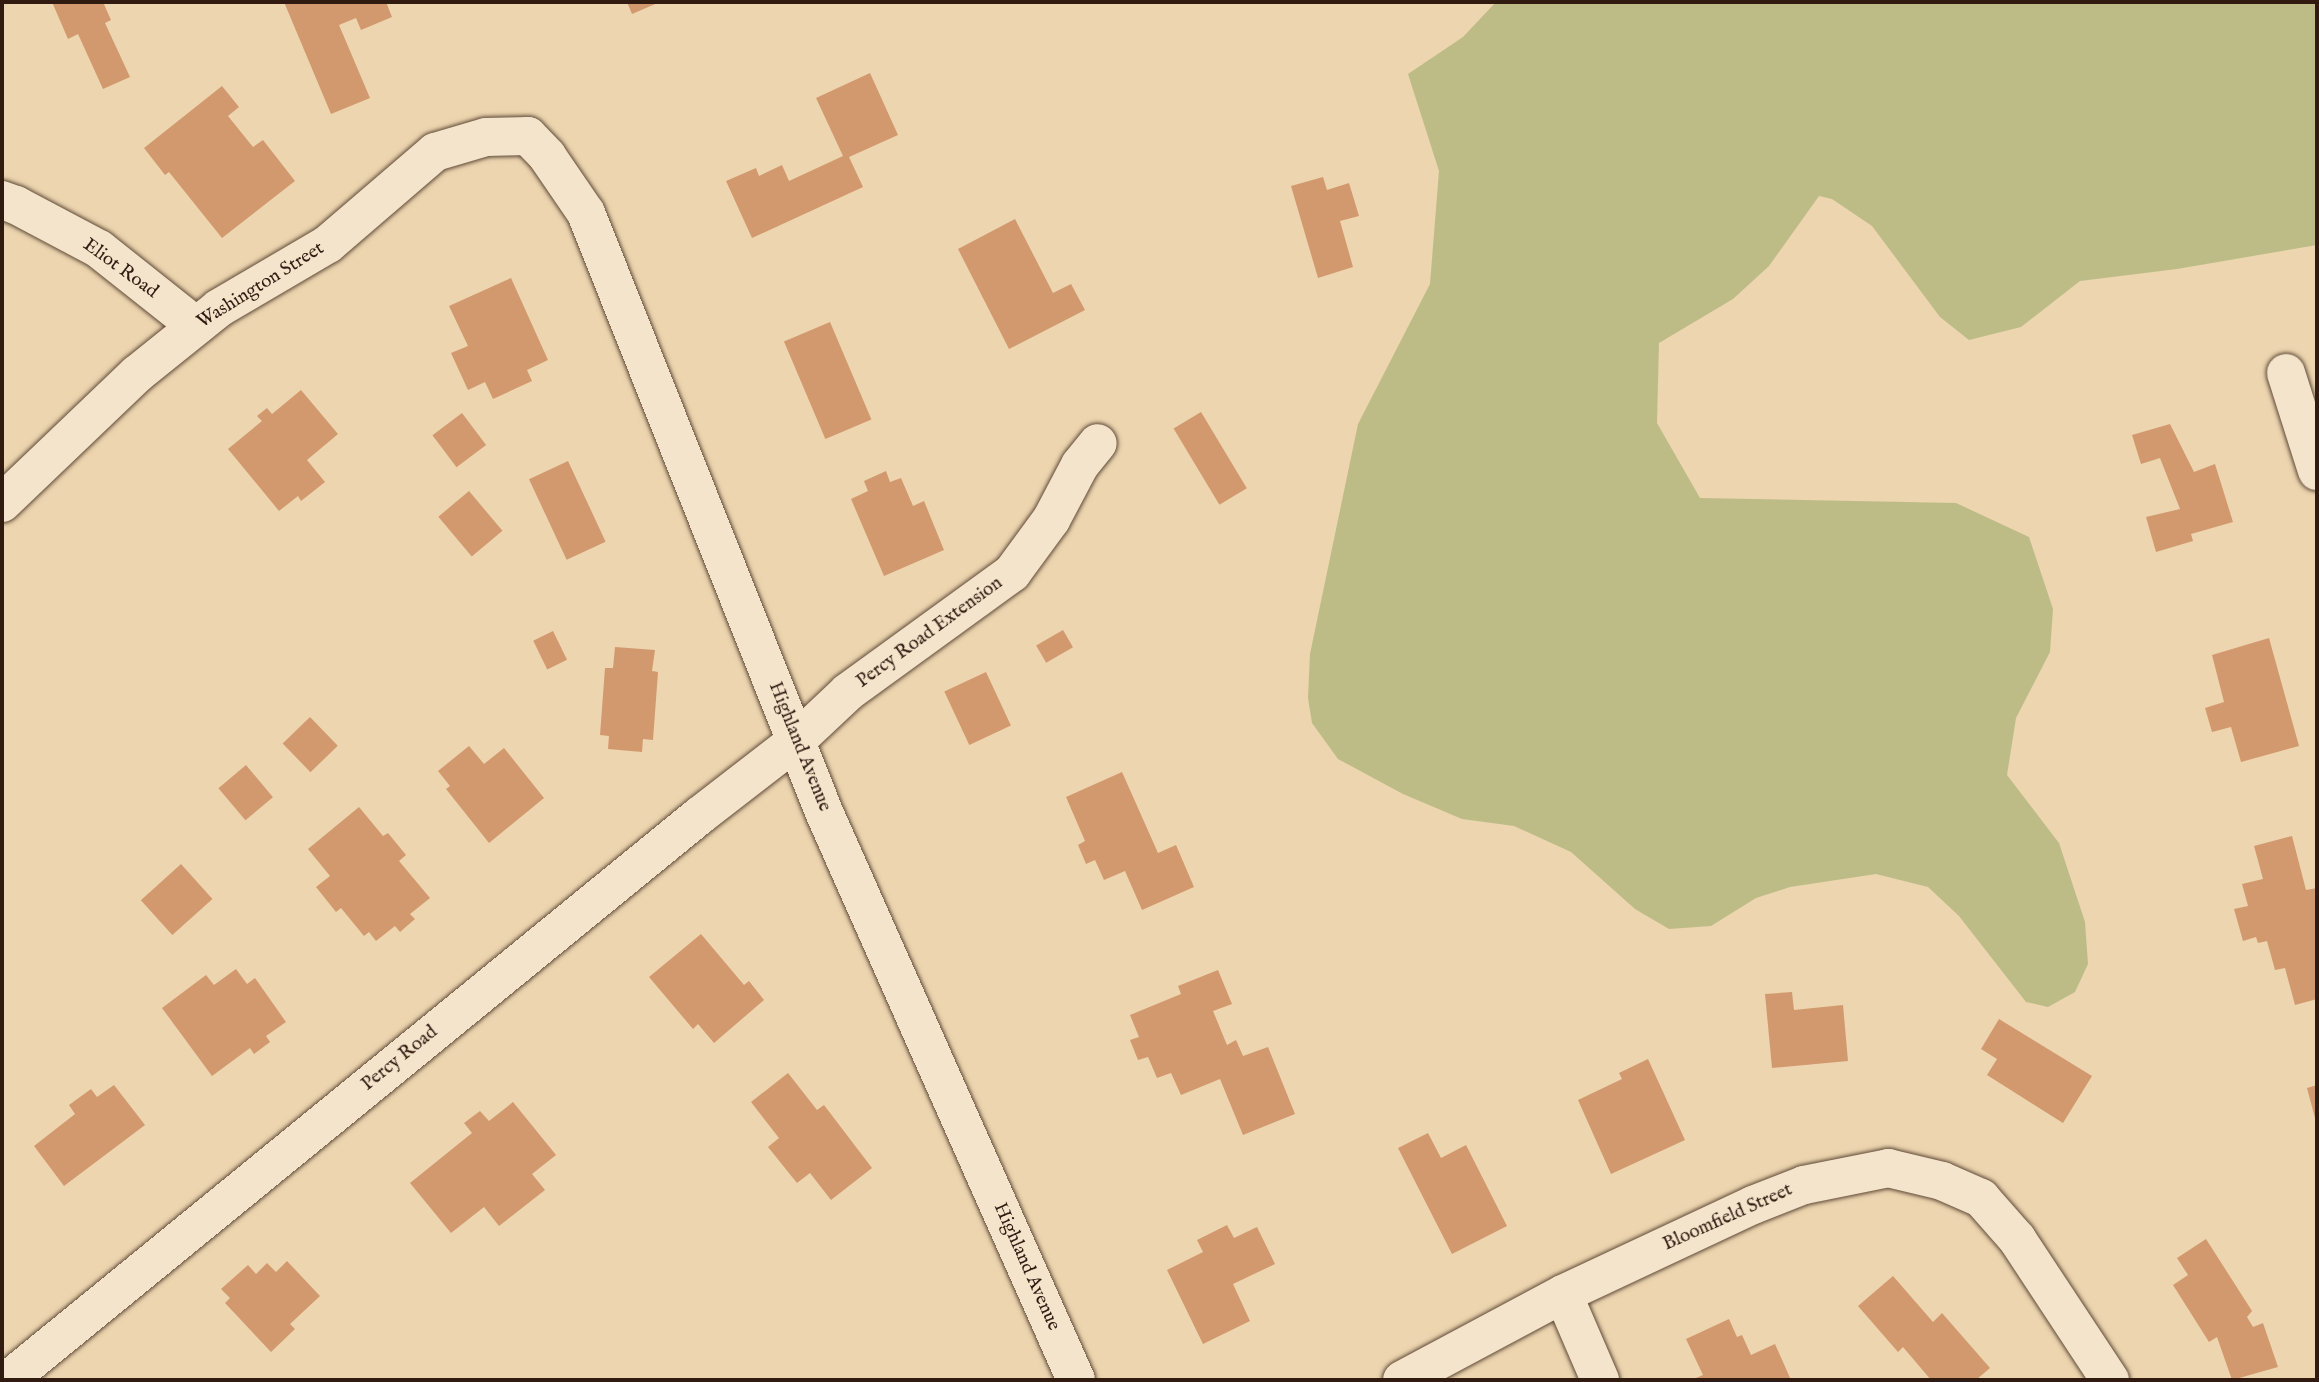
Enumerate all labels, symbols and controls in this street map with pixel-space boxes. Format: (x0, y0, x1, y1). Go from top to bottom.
street label: Eliot Road (78, 234, 162, 304)
street label: Washington Street (193, 238, 329, 334)
street label: Percy Road Extension (853, 572, 1007, 694)
street label: Highland Avenue (763, 679, 835, 815)
street label: Percy Road (357, 1021, 443, 1097)
street label: Bloomfield Street (1660, 1179, 1796, 1257)
street label: Highland Avenue (988, 1199, 1064, 1335)

